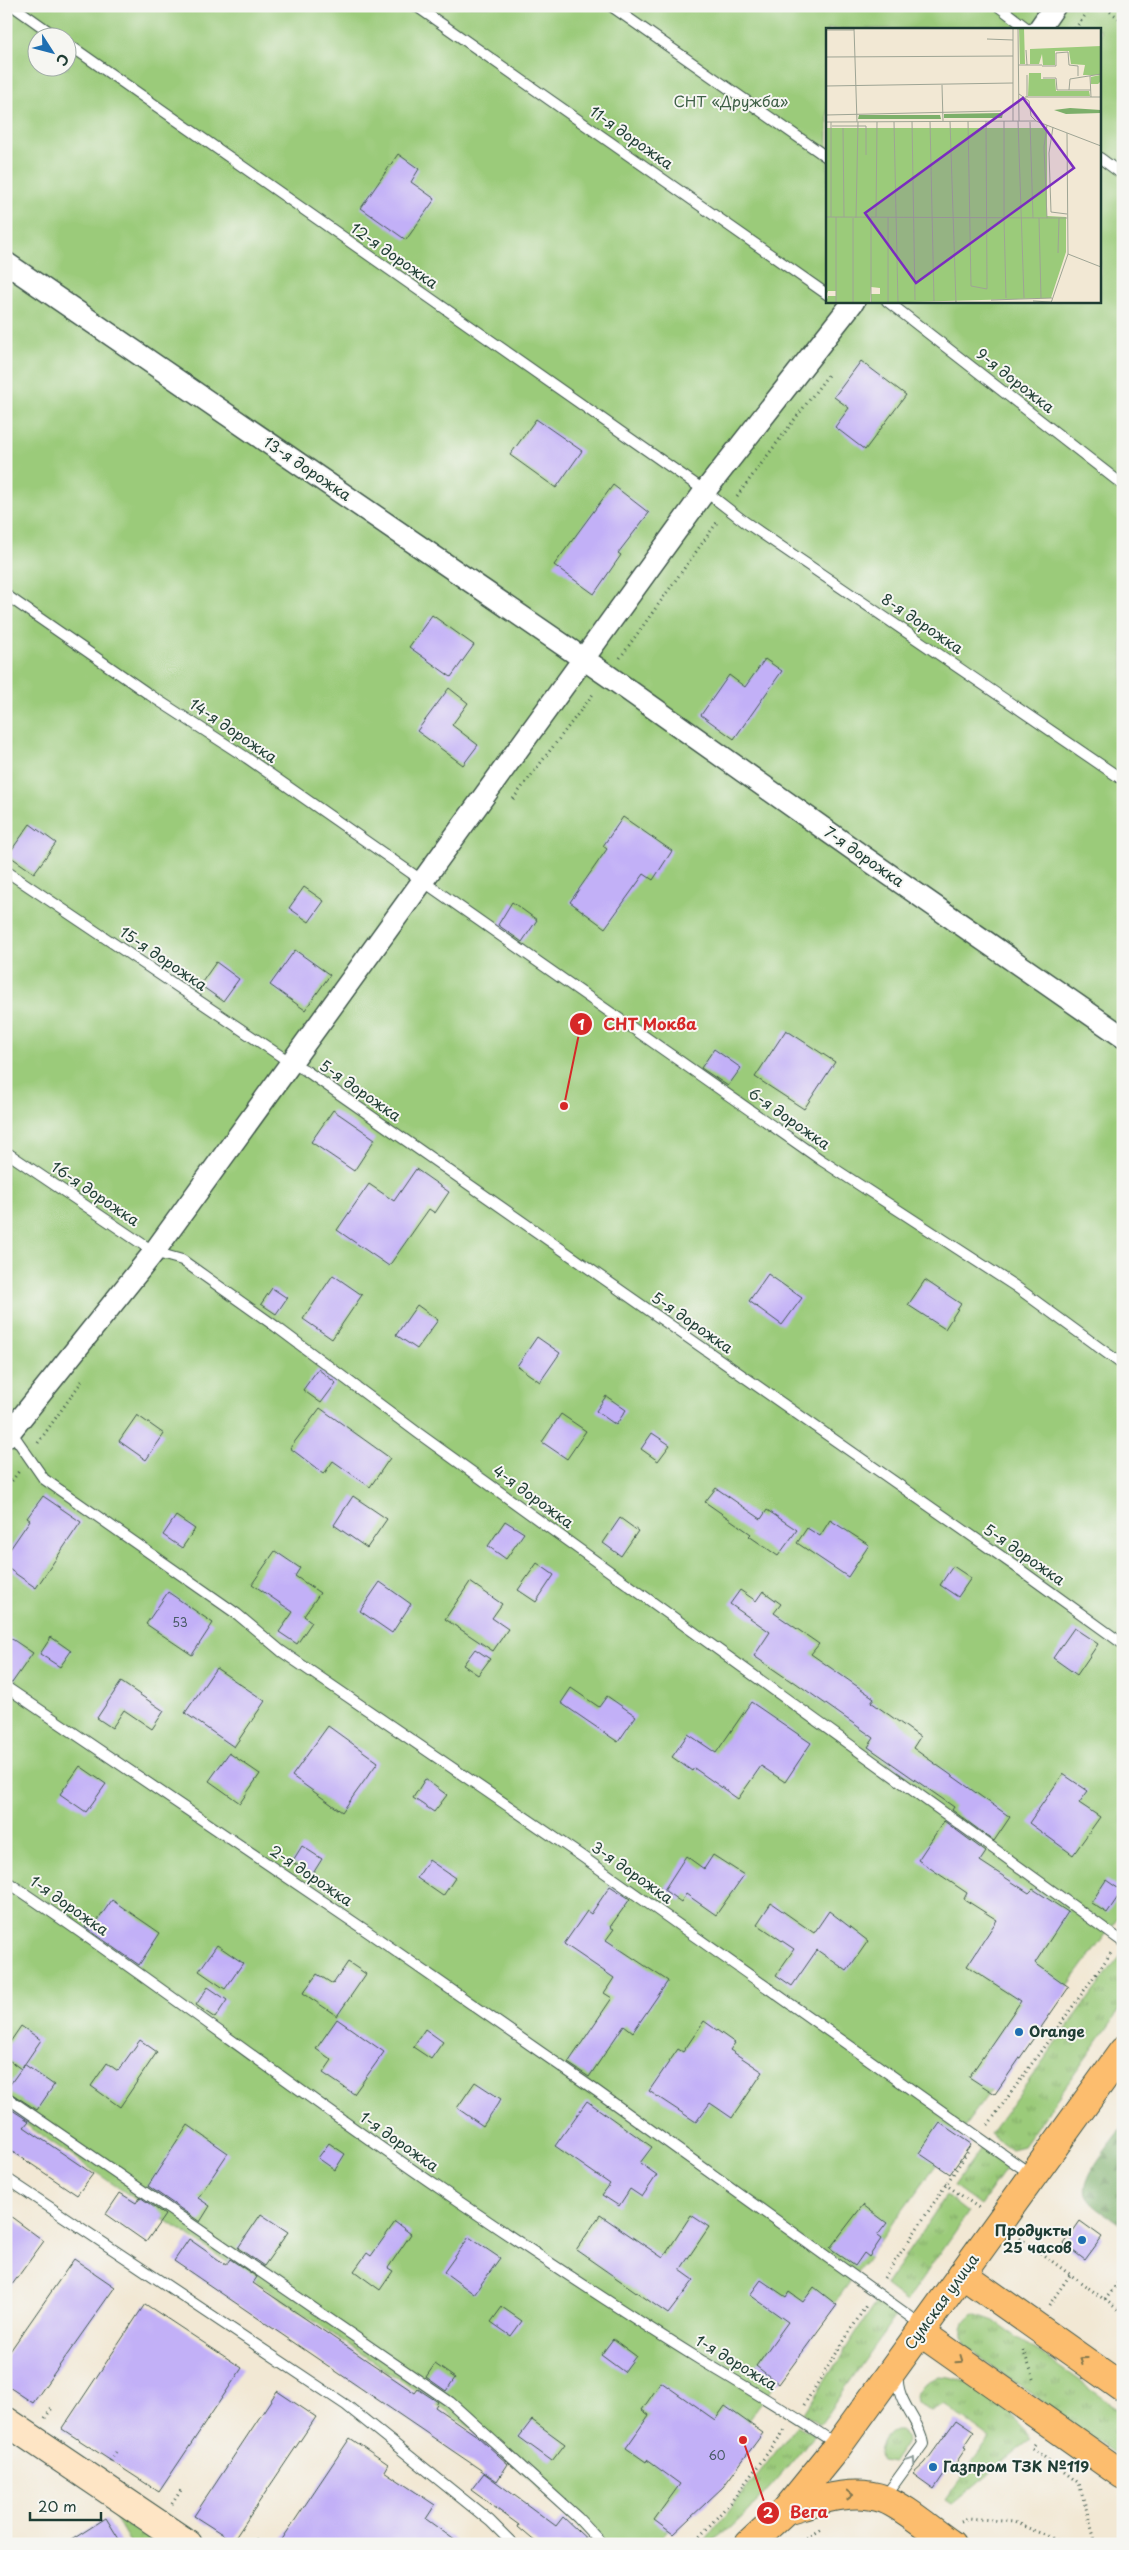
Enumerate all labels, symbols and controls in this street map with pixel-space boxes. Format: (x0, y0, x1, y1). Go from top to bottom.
north arrow (28, 28, 78, 78)
inset map (826, 28, 1102, 302)
text: С (51, 50, 75, 70)
park label: СНТ «Дружба» (674, 89, 789, 112)
street label: 11-я дорожка (585, 99, 679, 175)
street label: 12-я дорожка (346, 216, 444, 294)
street label: 9-я дорожка (972, 342, 1060, 418)
street label: 13-я дорожка (259, 430, 357, 506)
street label: 8-я дорожка (877, 587, 969, 659)
street label: 14-я дорожка (185, 692, 283, 768)
street label: 7-я дорожка (820, 820, 910, 892)
street label: 15-я дорожка (115, 920, 213, 996)
callout: СНТ Моква (568, 1009, 707, 1040)
text: СНТ Моква (603, 1011, 697, 1035)
text: 1 (577, 1012, 585, 1035)
street label: 5-я дорожка (315, 1053, 407, 1127)
street label: 6-я дорожка (744, 1081, 836, 1155)
street label: 16-я дорожка (47, 1155, 145, 1231)
street label: 5-я дорожка (647, 1285, 739, 1359)
street label: 4-я дорожка (489, 1459, 580, 1533)
street label: 5-я дорожка (979, 1517, 1071, 1591)
house number: 53 (172, 1613, 188, 1631)
street label: 3-я дорожка (587, 1835, 679, 1909)
street label: 2-я дорожка (266, 1839, 358, 1911)
street label: 1-я дорожка (26, 1869, 115, 1941)
place label: Orange (1029, 2019, 1085, 2042)
marker: Orange (1013, 2026, 1025, 2038)
street label: 1-я дорожка (356, 2105, 445, 2177)
place label: Продукты 25 часов (995, 2218, 1072, 2258)
marker: Продукты 25 часов (1076, 2234, 1088, 2246)
street label: Сумская улица (898, 2248, 984, 2354)
street label: 1-я дорожка (692, 2328, 783, 2395)
one-way arrow (954, 2354, 964, 2363)
one-way arrow (1079, 2357, 1089, 2366)
house number: 60 (708, 2446, 726, 2464)
place label: Газпром ТЗК №119 (943, 2454, 1089, 2477)
one-way arrow (906, 2456, 915, 2465)
marker: Газпром ТЗК №119 (927, 2461, 939, 2473)
scale bar (30, 2490, 101, 2522)
one-way arrow (847, 2490, 855, 2501)
text: 20 m (38, 2494, 77, 2517)
callout: Вега (755, 2497, 839, 2528)
text: Вега (790, 2499, 828, 2523)
text: 2 (763, 2500, 774, 2523)

